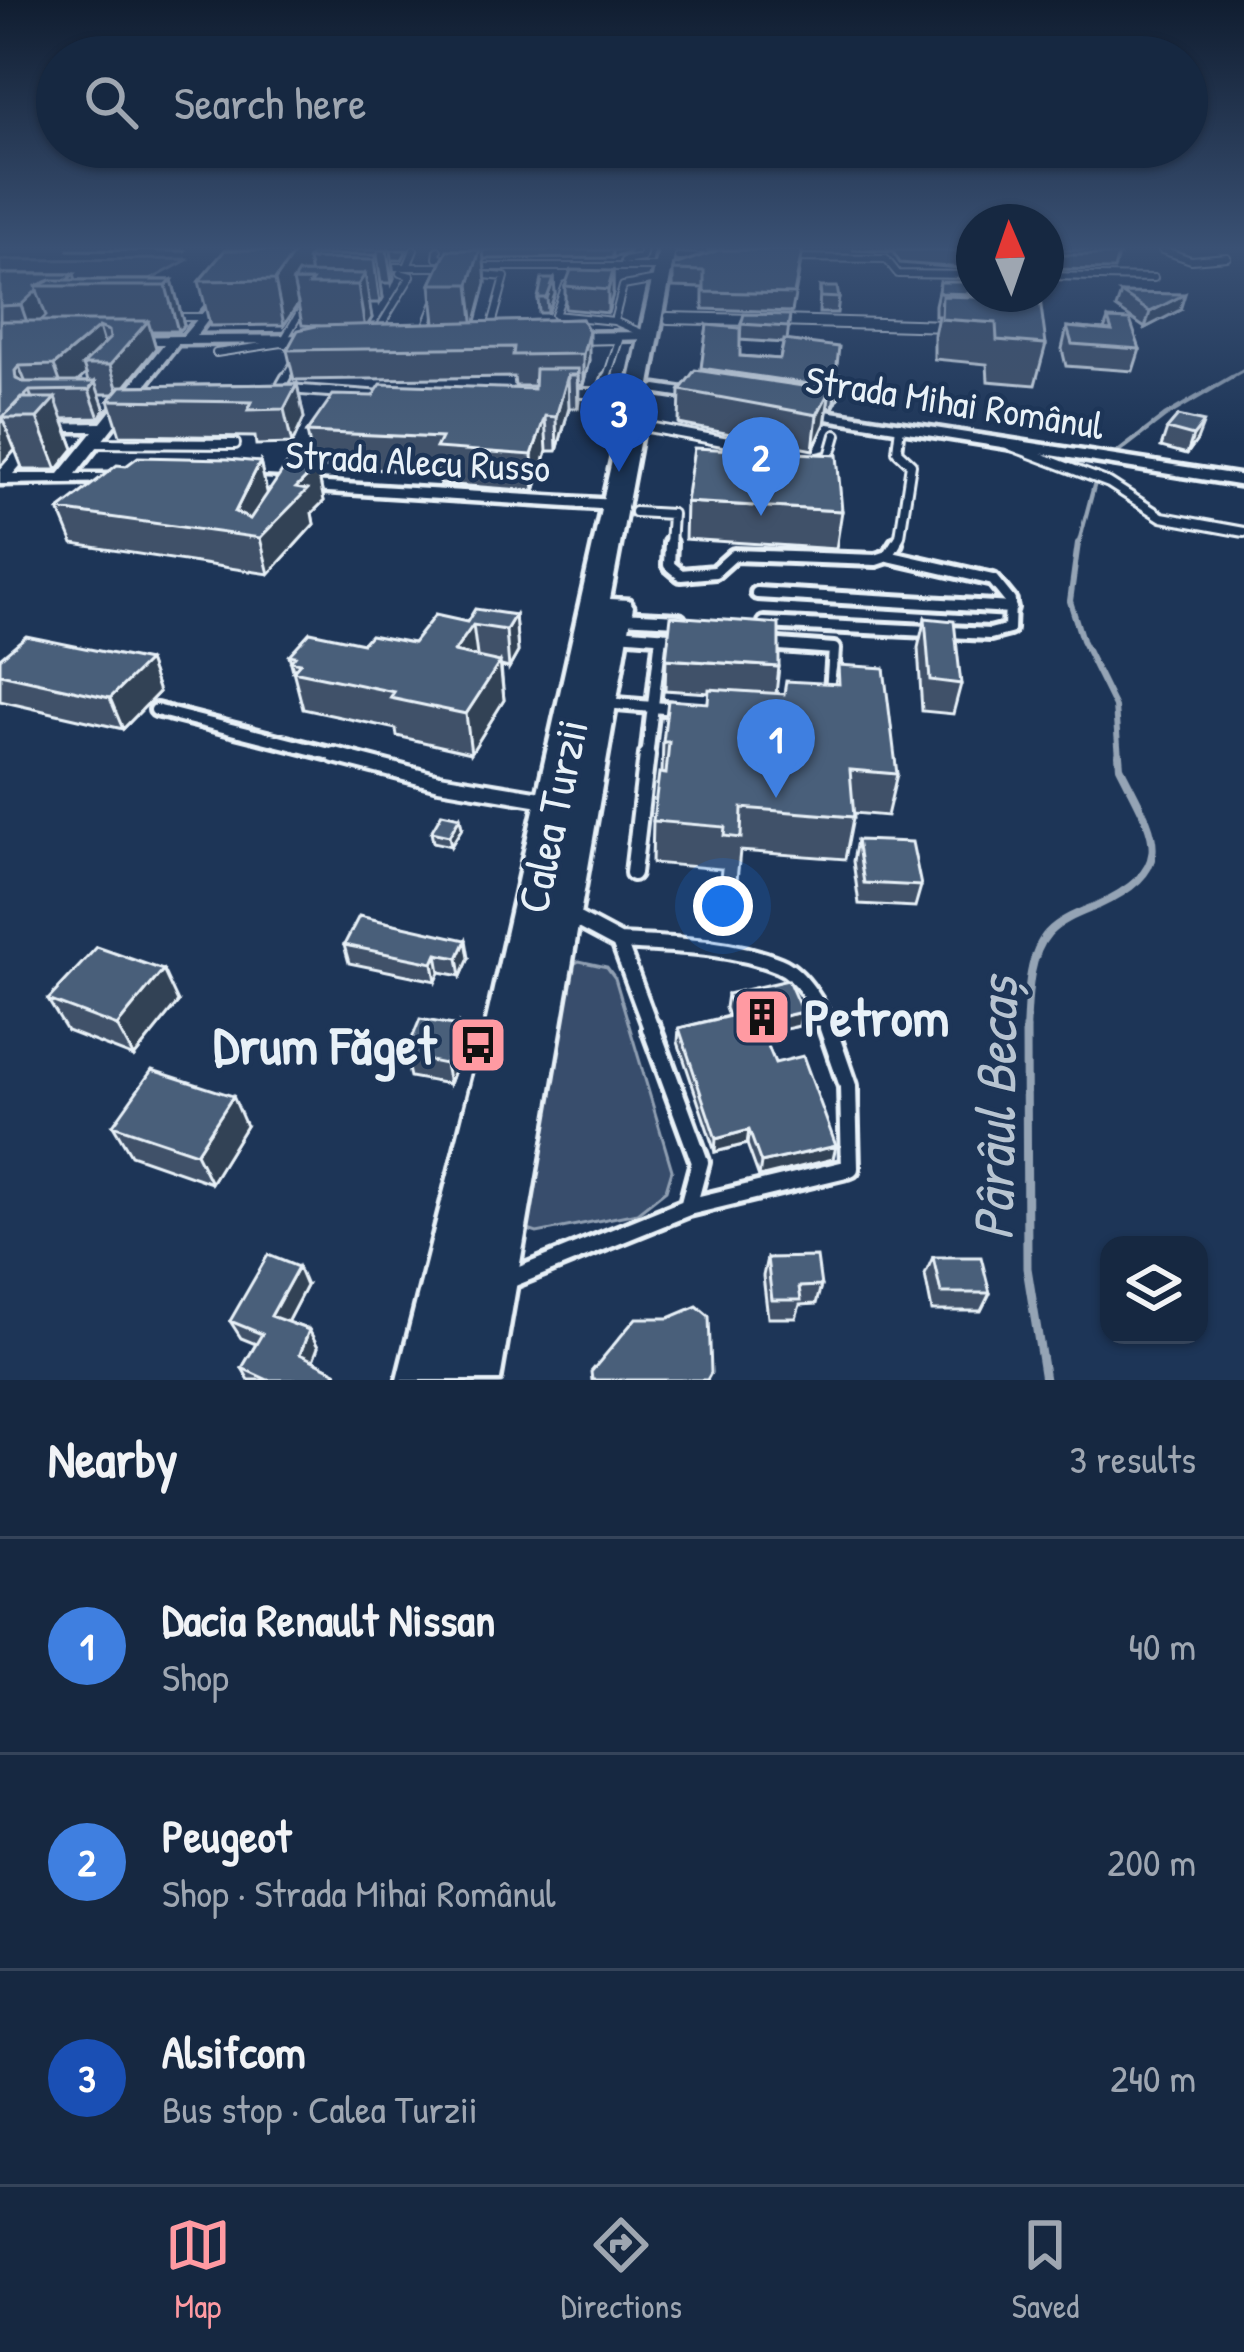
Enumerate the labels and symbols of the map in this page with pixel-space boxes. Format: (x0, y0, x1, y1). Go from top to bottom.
north arrow (956, 204, 1064, 312)
street label: Strada Mihai Românul (802, 352, 1109, 451)
pin: 3 (580, 373, 658, 472)
pin: 2 (722, 417, 800, 516)
street label: Strada Alecu Russo (284, 427, 552, 494)
pin: 1 (737, 699, 815, 798)
street label: Calea Turzii (501, 714, 602, 918)
your location (693, 876, 753, 936)
water label: Pârâul Becaș (954, 972, 1035, 1241)
place label: Petrom (804, 980, 949, 1053)
building icon: Petrom (731, 986, 793, 1048)
place label: Drum Făget (213, 1008, 438, 1082)
bus stop icon: Drum Făget (447, 1014, 509, 1076)

